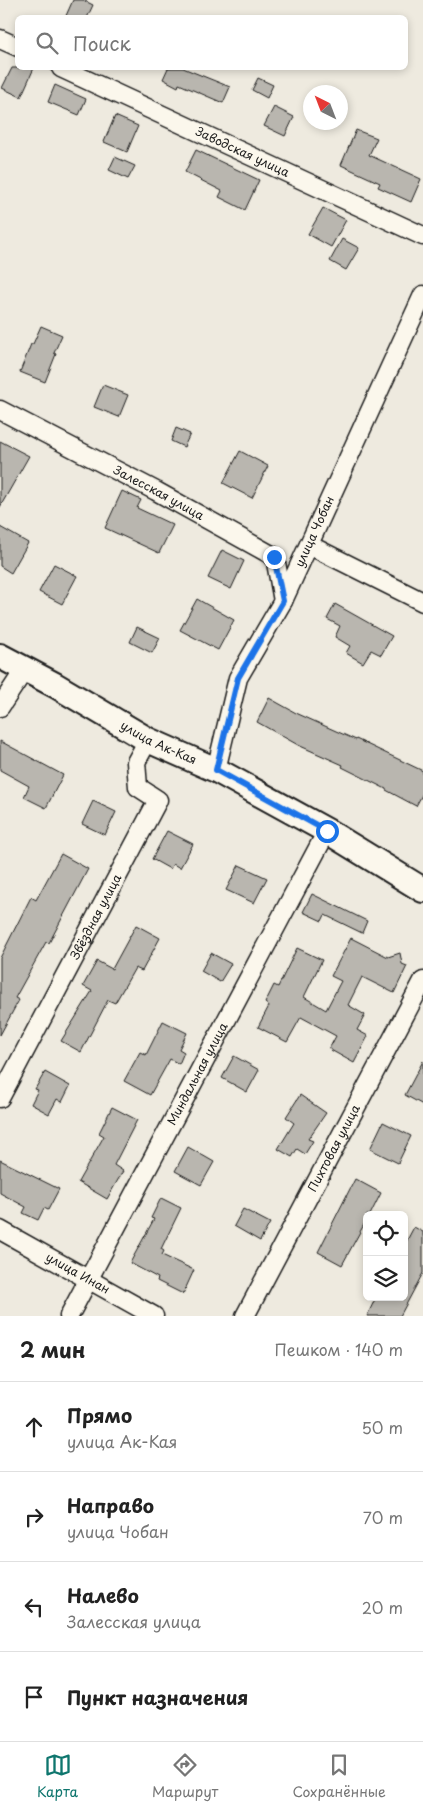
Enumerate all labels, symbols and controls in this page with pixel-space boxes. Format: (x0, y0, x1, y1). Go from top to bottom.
search box (15, 15, 408, 70)
icon: search (33, 29, 61, 57)
text: Поиск (73, 29, 131, 57)
north arrow (303, 85, 348, 130)
street label: Заводская улица (193, 122, 293, 181)
street label: Залесская улица (110, 460, 208, 524)
street label: улица Чобан (290, 493, 338, 570)
route end (263, 546, 286, 569)
street label: улица Ак-Кая (118, 716, 200, 768)
route start (316, 820, 339, 843)
street label: Звёздная улица (65, 870, 125, 962)
street label: Миндальная улица (162, 1019, 232, 1128)
street label: Пихтовая улица (303, 1101, 364, 1195)
map controls (363, 1211, 408, 1301)
button: locate (363, 1211, 408, 1256)
street label: улица Инан (43, 1247, 113, 1298)
button: layers (363, 1256, 408, 1301)
text: 2 мин (20, 1333, 85, 1365)
text: Пешком · 140 m (275, 1337, 403, 1361)
text: Прямо (67, 1401, 132, 1429)
icon: ahead (20, 1413, 48, 1441)
text: 50 m (362, 1415, 403, 1439)
text: улица Ак-Кая (67, 1429, 177, 1453)
text: Направо (67, 1491, 154, 1519)
icon: right (20, 1503, 48, 1531)
text: 70 m (363, 1505, 403, 1529)
text: улица Чобан (67, 1519, 169, 1543)
text: Налево (67, 1581, 139, 1609)
icon: left (20, 1593, 48, 1621)
text: 20 m (362, 1595, 403, 1619)
text: Залесская улица (67, 1609, 201, 1633)
icon: arrive (20, 1683, 48, 1711)
text: Пункт назначения (67, 1683, 248, 1711)
tab: Карта (37, 1751, 78, 1802)
tab: Маршрут (152, 1751, 218, 1802)
tab: Сохранённые (292, 1751, 386, 1802)

